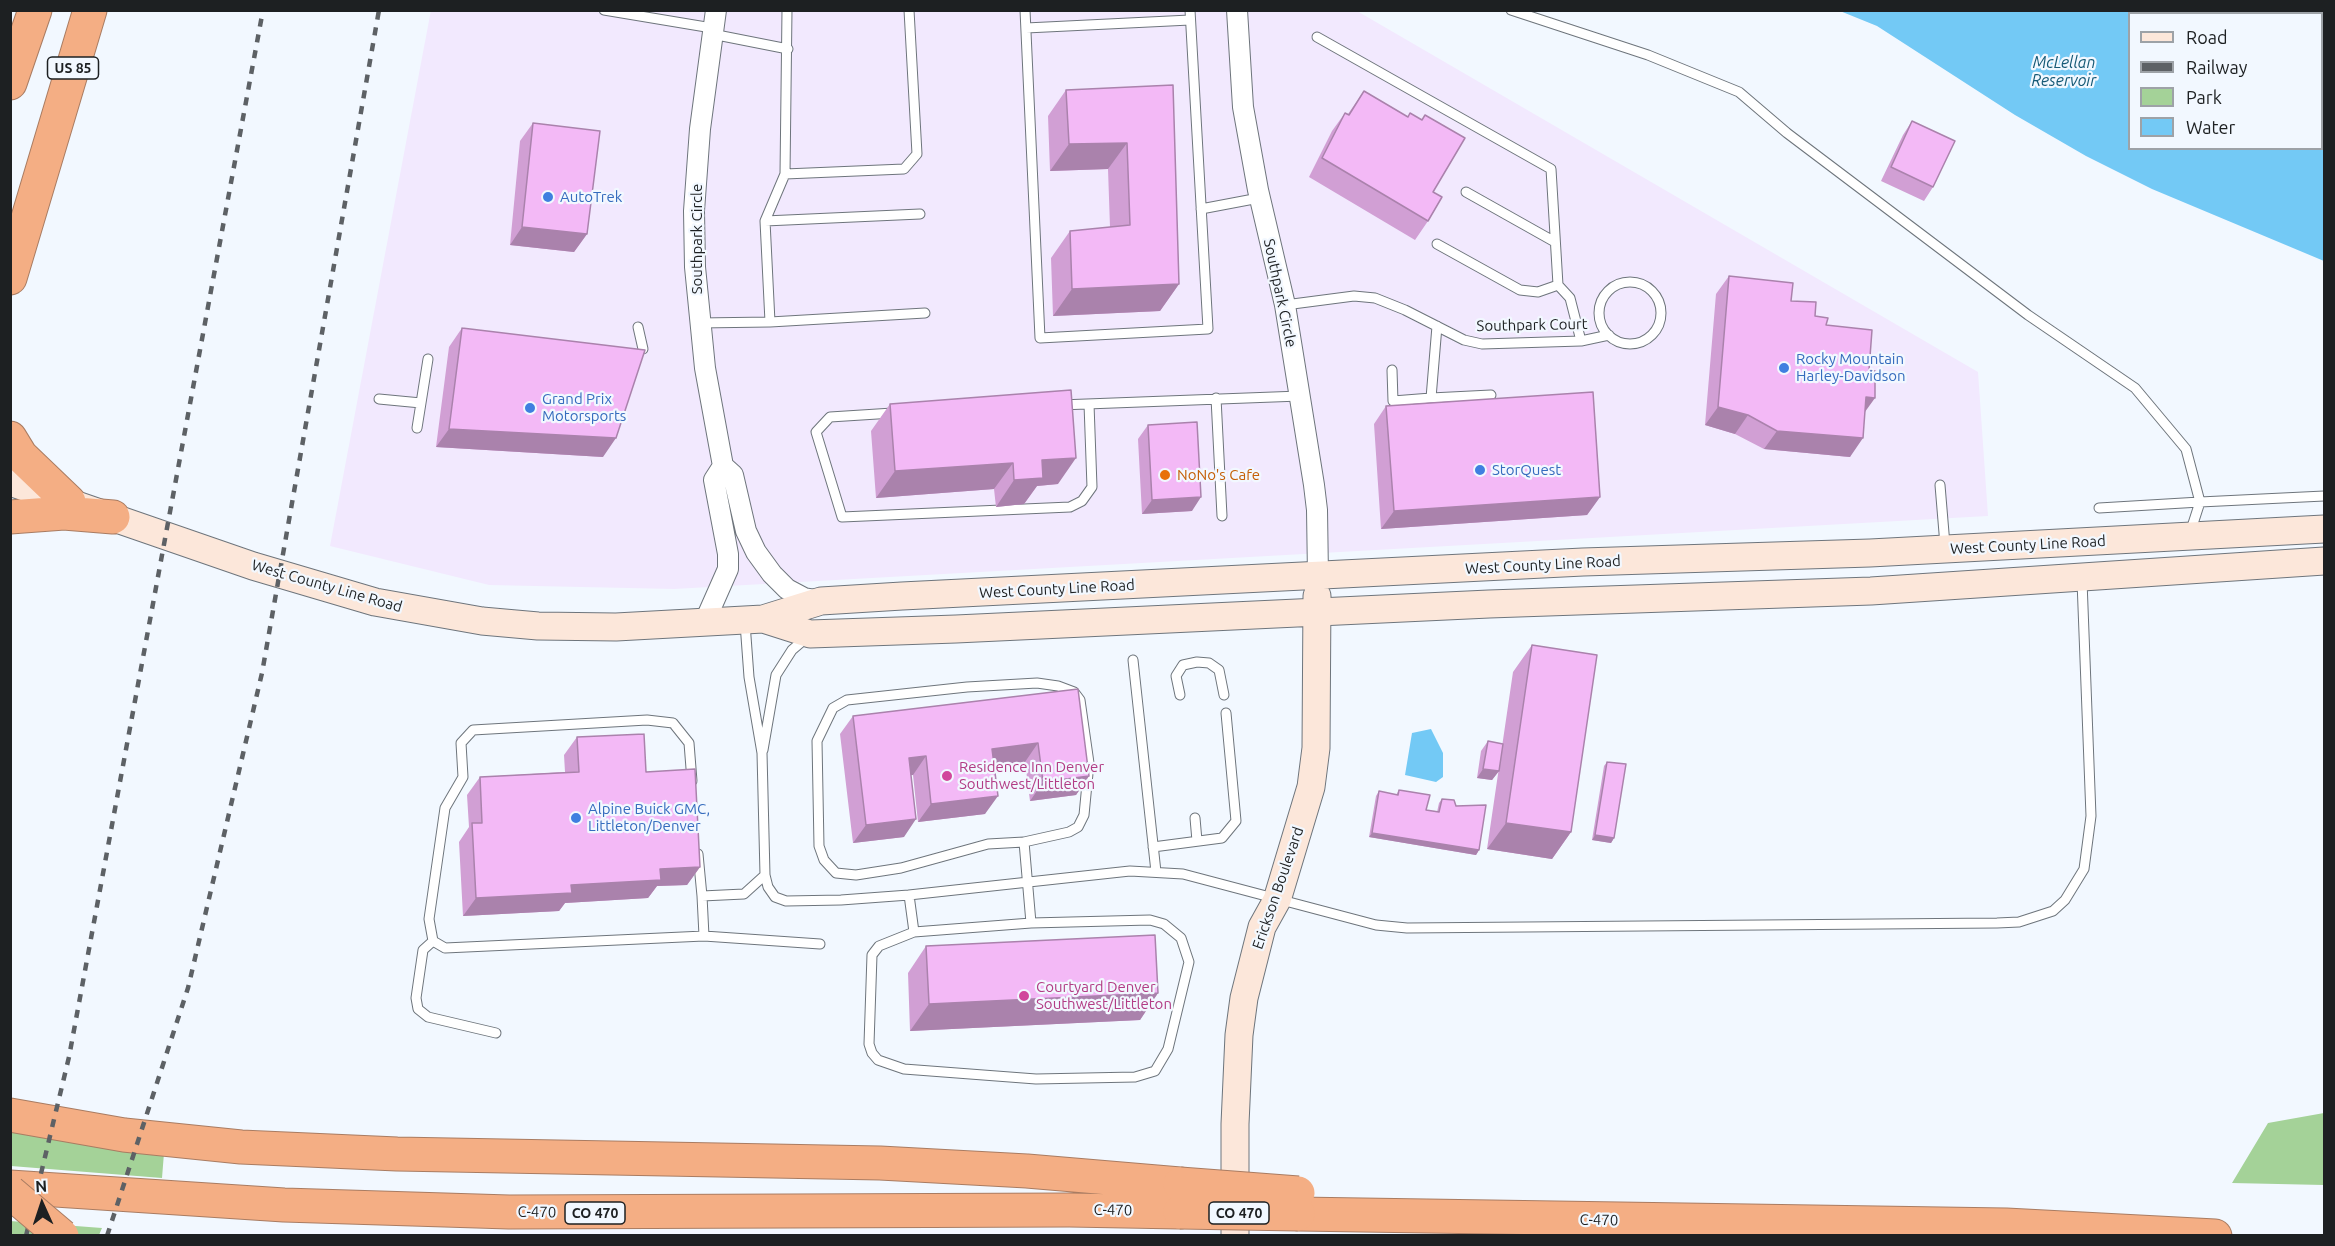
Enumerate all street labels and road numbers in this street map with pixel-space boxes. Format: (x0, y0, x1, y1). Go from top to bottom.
road number: US 85 (48, 57, 98, 79)
street label: Southpark Circle (688, 184, 706, 294)
street label: Southpark Circle (1260, 237, 1300, 349)
street label: Southpark Court (1476, 315, 1588, 335)
street label: West County Line Road (1950, 532, 2106, 558)
street label: West County Line Road (1465, 552, 1621, 578)
street label: West County Line Road (250, 556, 404, 616)
street label: West County Line Road (979, 576, 1135, 602)
street label: Erickson Boulevard (1249, 825, 1307, 951)
street label: C-470 (1094, 1201, 1132, 1219)
road number: CO 470 (565, 1202, 625, 1224)
road number: CO 470 (1209, 1202, 1269, 1224)
street label: C-470 (518, 1203, 556, 1221)
street label: C-470 (1580, 1211, 1618, 1229)

